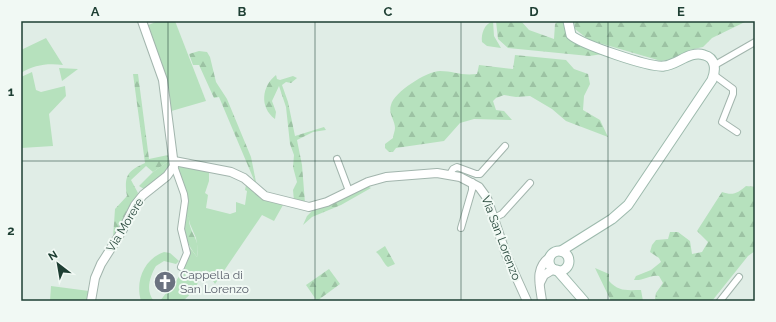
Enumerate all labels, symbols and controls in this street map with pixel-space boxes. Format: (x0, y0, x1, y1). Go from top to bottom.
text: A (91, 4, 100, 19)
text: B (238, 4, 247, 19)
text: C (384, 4, 393, 19)
text: D (529, 4, 539, 19)
text: E (677, 4, 685, 19)
text: 1 (8, 84, 15, 99)
street label: Via San Lorenzo (478, 194, 524, 282)
street label: Via Morere (104, 196, 146, 254)
text: 2 (7, 223, 15, 238)
north arrow (38, 244, 78, 284)
text: N (46, 248, 60, 264)
place label: Cappella di San Lorenzo (180, 268, 249, 296)
church icon: Cappella di San Lorenzo (152, 269, 178, 295)

